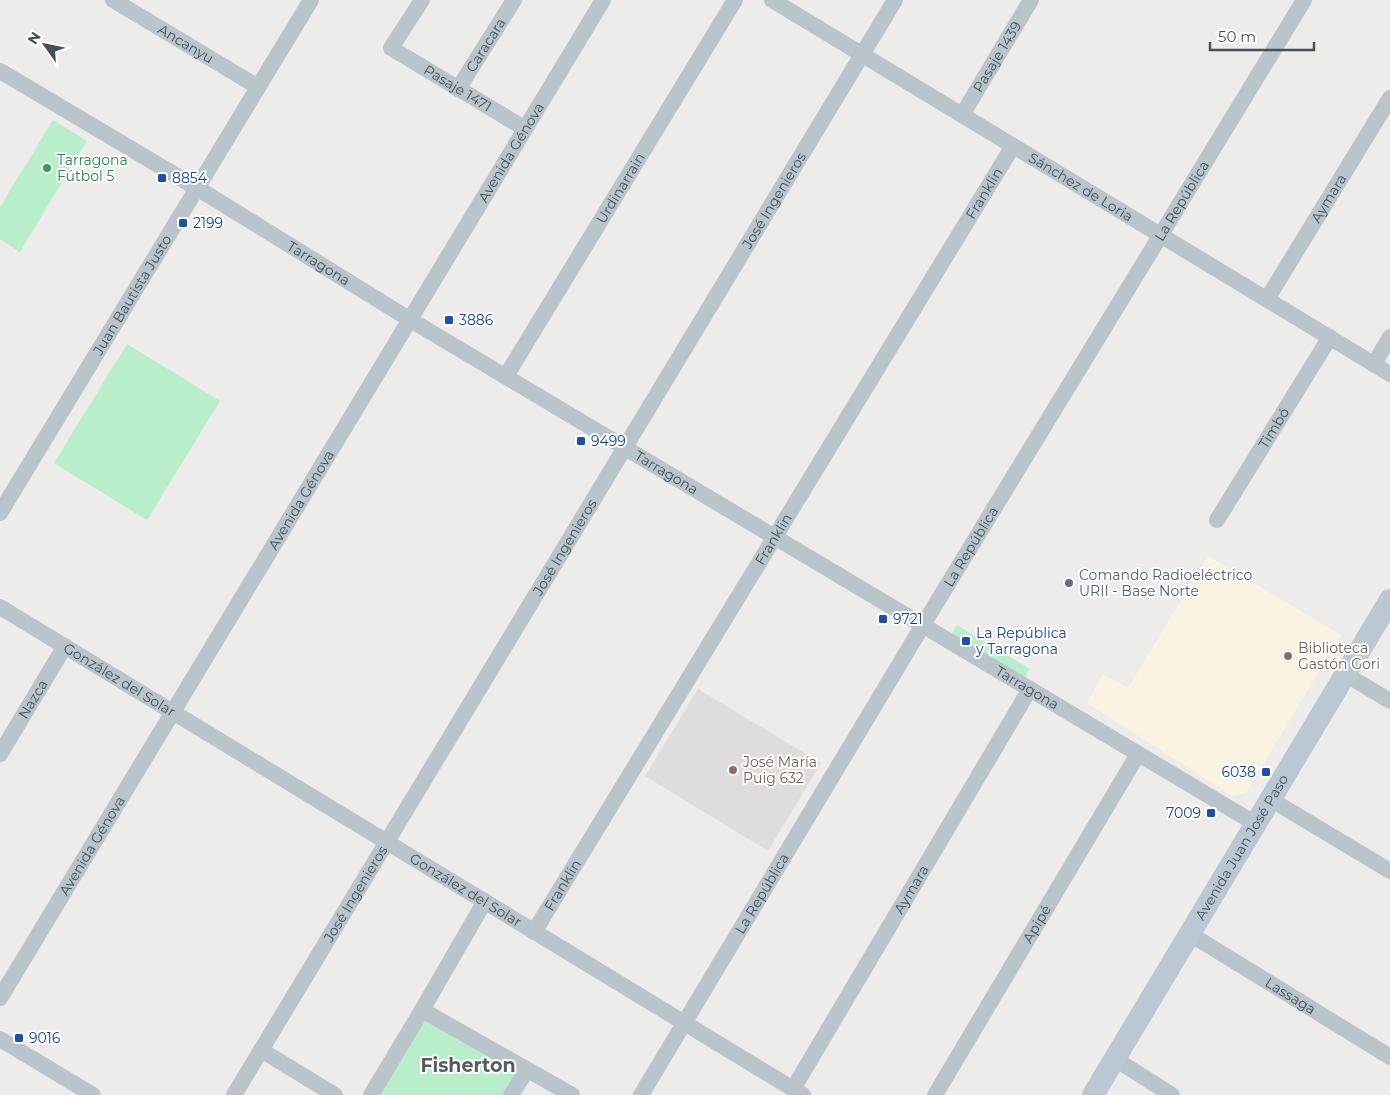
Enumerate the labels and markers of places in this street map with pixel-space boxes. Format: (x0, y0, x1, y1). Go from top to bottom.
place label: Tarragona Fútbol 5 (57, 151, 128, 185)
marker: Tarragona Fútbol 5 (41, 162, 53, 174)
place label: 8854 (172, 169, 208, 187)
marker: 8854 (156, 172, 168, 184)
place label: 2199 (193, 214, 223, 232)
marker: 2199 (177, 217, 189, 229)
place label: 3886 (459, 311, 494, 329)
marker: 3886 (443, 314, 455, 326)
place label: 9499 (591, 432, 626, 450)
marker: 9499 (575, 435, 587, 447)
place label: Comando Radioeléctrico URII - Base Norte (1079, 566, 1253, 600)
marker: Comando Radioeléctrico URII - Base Norte (1063, 577, 1075, 589)
place label: 9721 (893, 610, 923, 628)
marker: 9721 (877, 613, 889, 625)
place label: La República y Tarragona (975, 624, 1067, 658)
marker: La República y Tarragona (960, 635, 972, 647)
place label: Biblioteca Gastón Gori (1298, 639, 1380, 673)
marker: Biblioteca Gastón Gori (1282, 650, 1294, 662)
place label: José María Puig 632 (742, 753, 817, 787)
place label: 6038 (1222, 763, 1256, 781)
marker: José María Puig 632 (727, 764, 739, 776)
marker: 6038 (1260, 766, 1272, 778)
place label: 7009 (1166, 804, 1201, 822)
marker: 7009 (1205, 807, 1217, 819)
place label: 9016 (29, 1029, 61, 1047)
marker: 9016 (13, 1032, 25, 1044)

